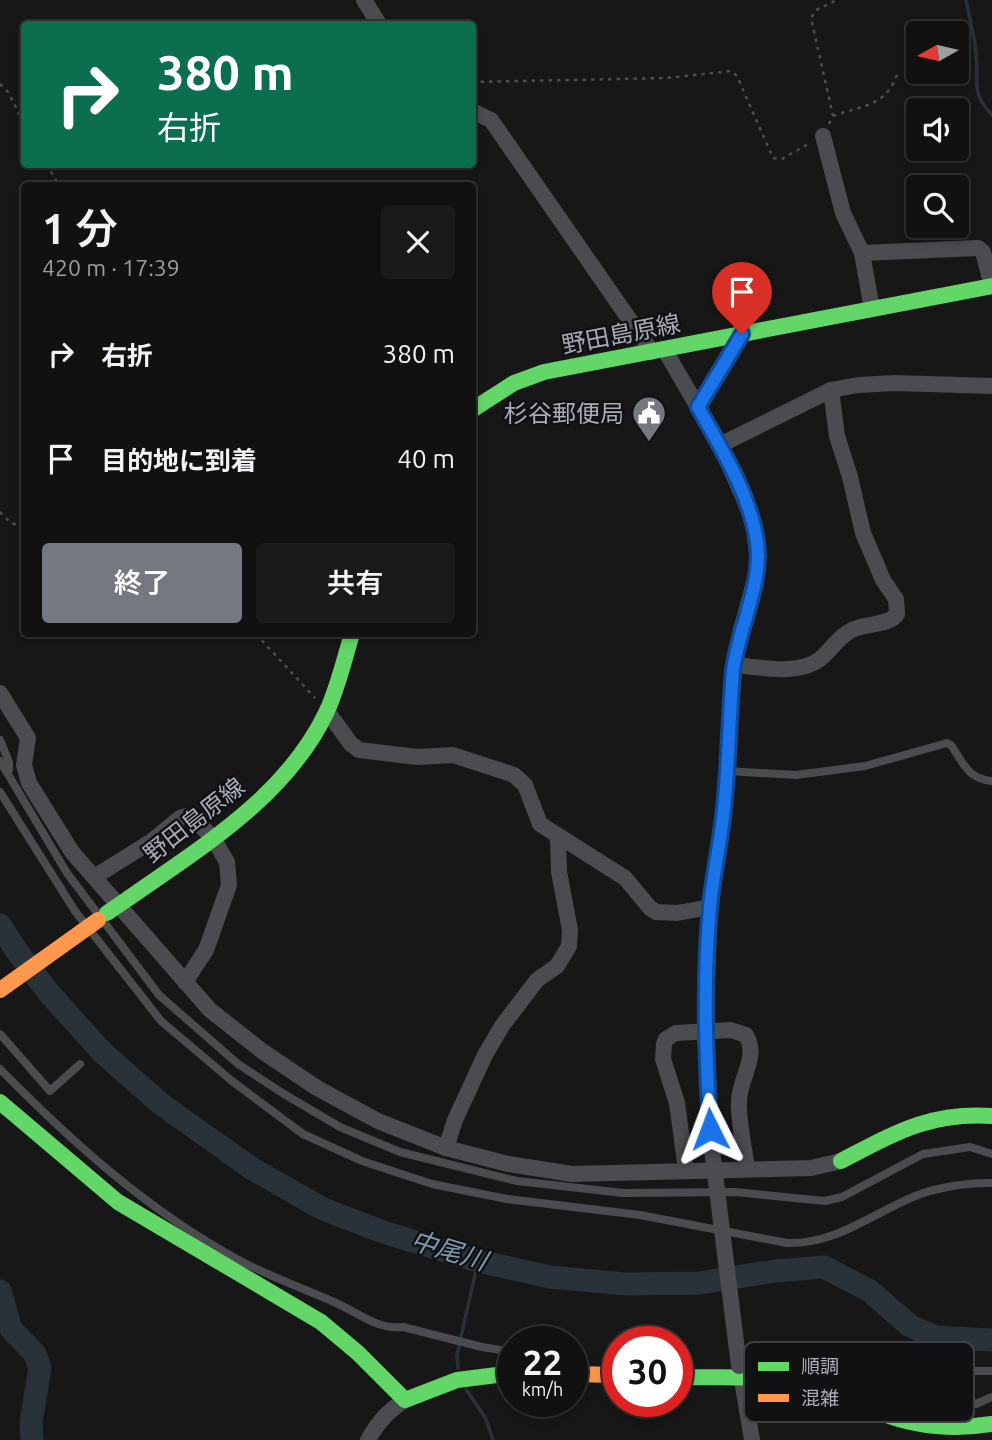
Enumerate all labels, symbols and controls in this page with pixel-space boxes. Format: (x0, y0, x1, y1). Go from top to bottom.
north arrow (906, 21, 970, 84)
map controls (906, 21, 969, 238)
text: 380 m (157, 44, 294, 99)
icon: right (42, 49, 133, 140)
button: sound (906, 98, 969, 161)
text: 右折 (157, 109, 221, 145)
button: search (906, 175, 969, 238)
text: 1 分 (42, 205, 118, 252)
button: close (381, 205, 455, 279)
text: 420 m · 17:39 (42, 255, 180, 280)
pin (712, 262, 772, 334)
icon: arrive (723, 273, 761, 311)
street label: 野田島原線 (560, 309, 682, 359)
icon: right (42, 335, 80, 373)
text: 380 m (383, 339, 455, 368)
text: 右折 (101, 341, 153, 370)
public building icon: 杉谷郵便局 (630, 394, 668, 443)
place label: 杉谷郵便局 (504, 400, 624, 427)
icon: arrive (42, 440, 80, 478)
text: 40 m (397, 444, 455, 473)
text: 目的地に到着 (101, 446, 257, 475)
button: 終了 (42, 543, 242, 623)
button: 共有 (256, 543, 455, 623)
street label: 野田島原線 (138, 772, 250, 868)
position arrow (673, 1092, 747, 1166)
water label: 中尾川 (407, 1225, 493, 1276)
speed limit sign: 30 (602, 1326, 693, 1417)
text: 22 (523, 1342, 562, 1382)
legend (744, 1342, 974, 1422)
text: 順調 (801, 1355, 839, 1377)
text: km/h (522, 1379, 563, 1399)
text: 混雑 (801, 1387, 839, 1409)

